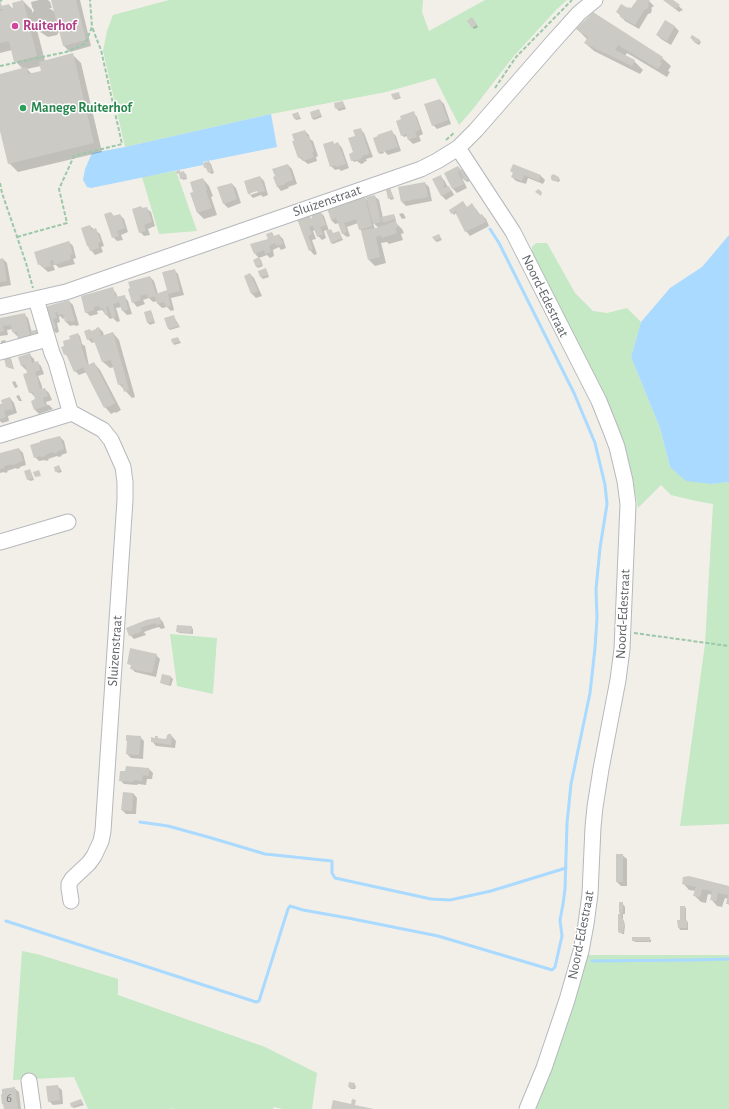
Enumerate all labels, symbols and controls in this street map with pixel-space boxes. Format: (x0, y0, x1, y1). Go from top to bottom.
place label: Ruiterhof (23, 18, 77, 34)
marker: Ruiterhof (10, 21, 20, 31)
place label: Manege Ruiterhof (31, 100, 132, 116)
marker: Manege Ruiterhof (18, 103, 28, 113)
street label: Sluizenstraat (291, 181, 363, 221)
street label: Noord-Edestraat (518, 252, 572, 340)
street label: Noord-Edestraat (612, 569, 634, 659)
street label: Sluizenstraat (104, 615, 126, 687)
street label: Noord-Edestraat (564, 889, 598, 981)
house number: 6 (6, 1091, 12, 1105)

